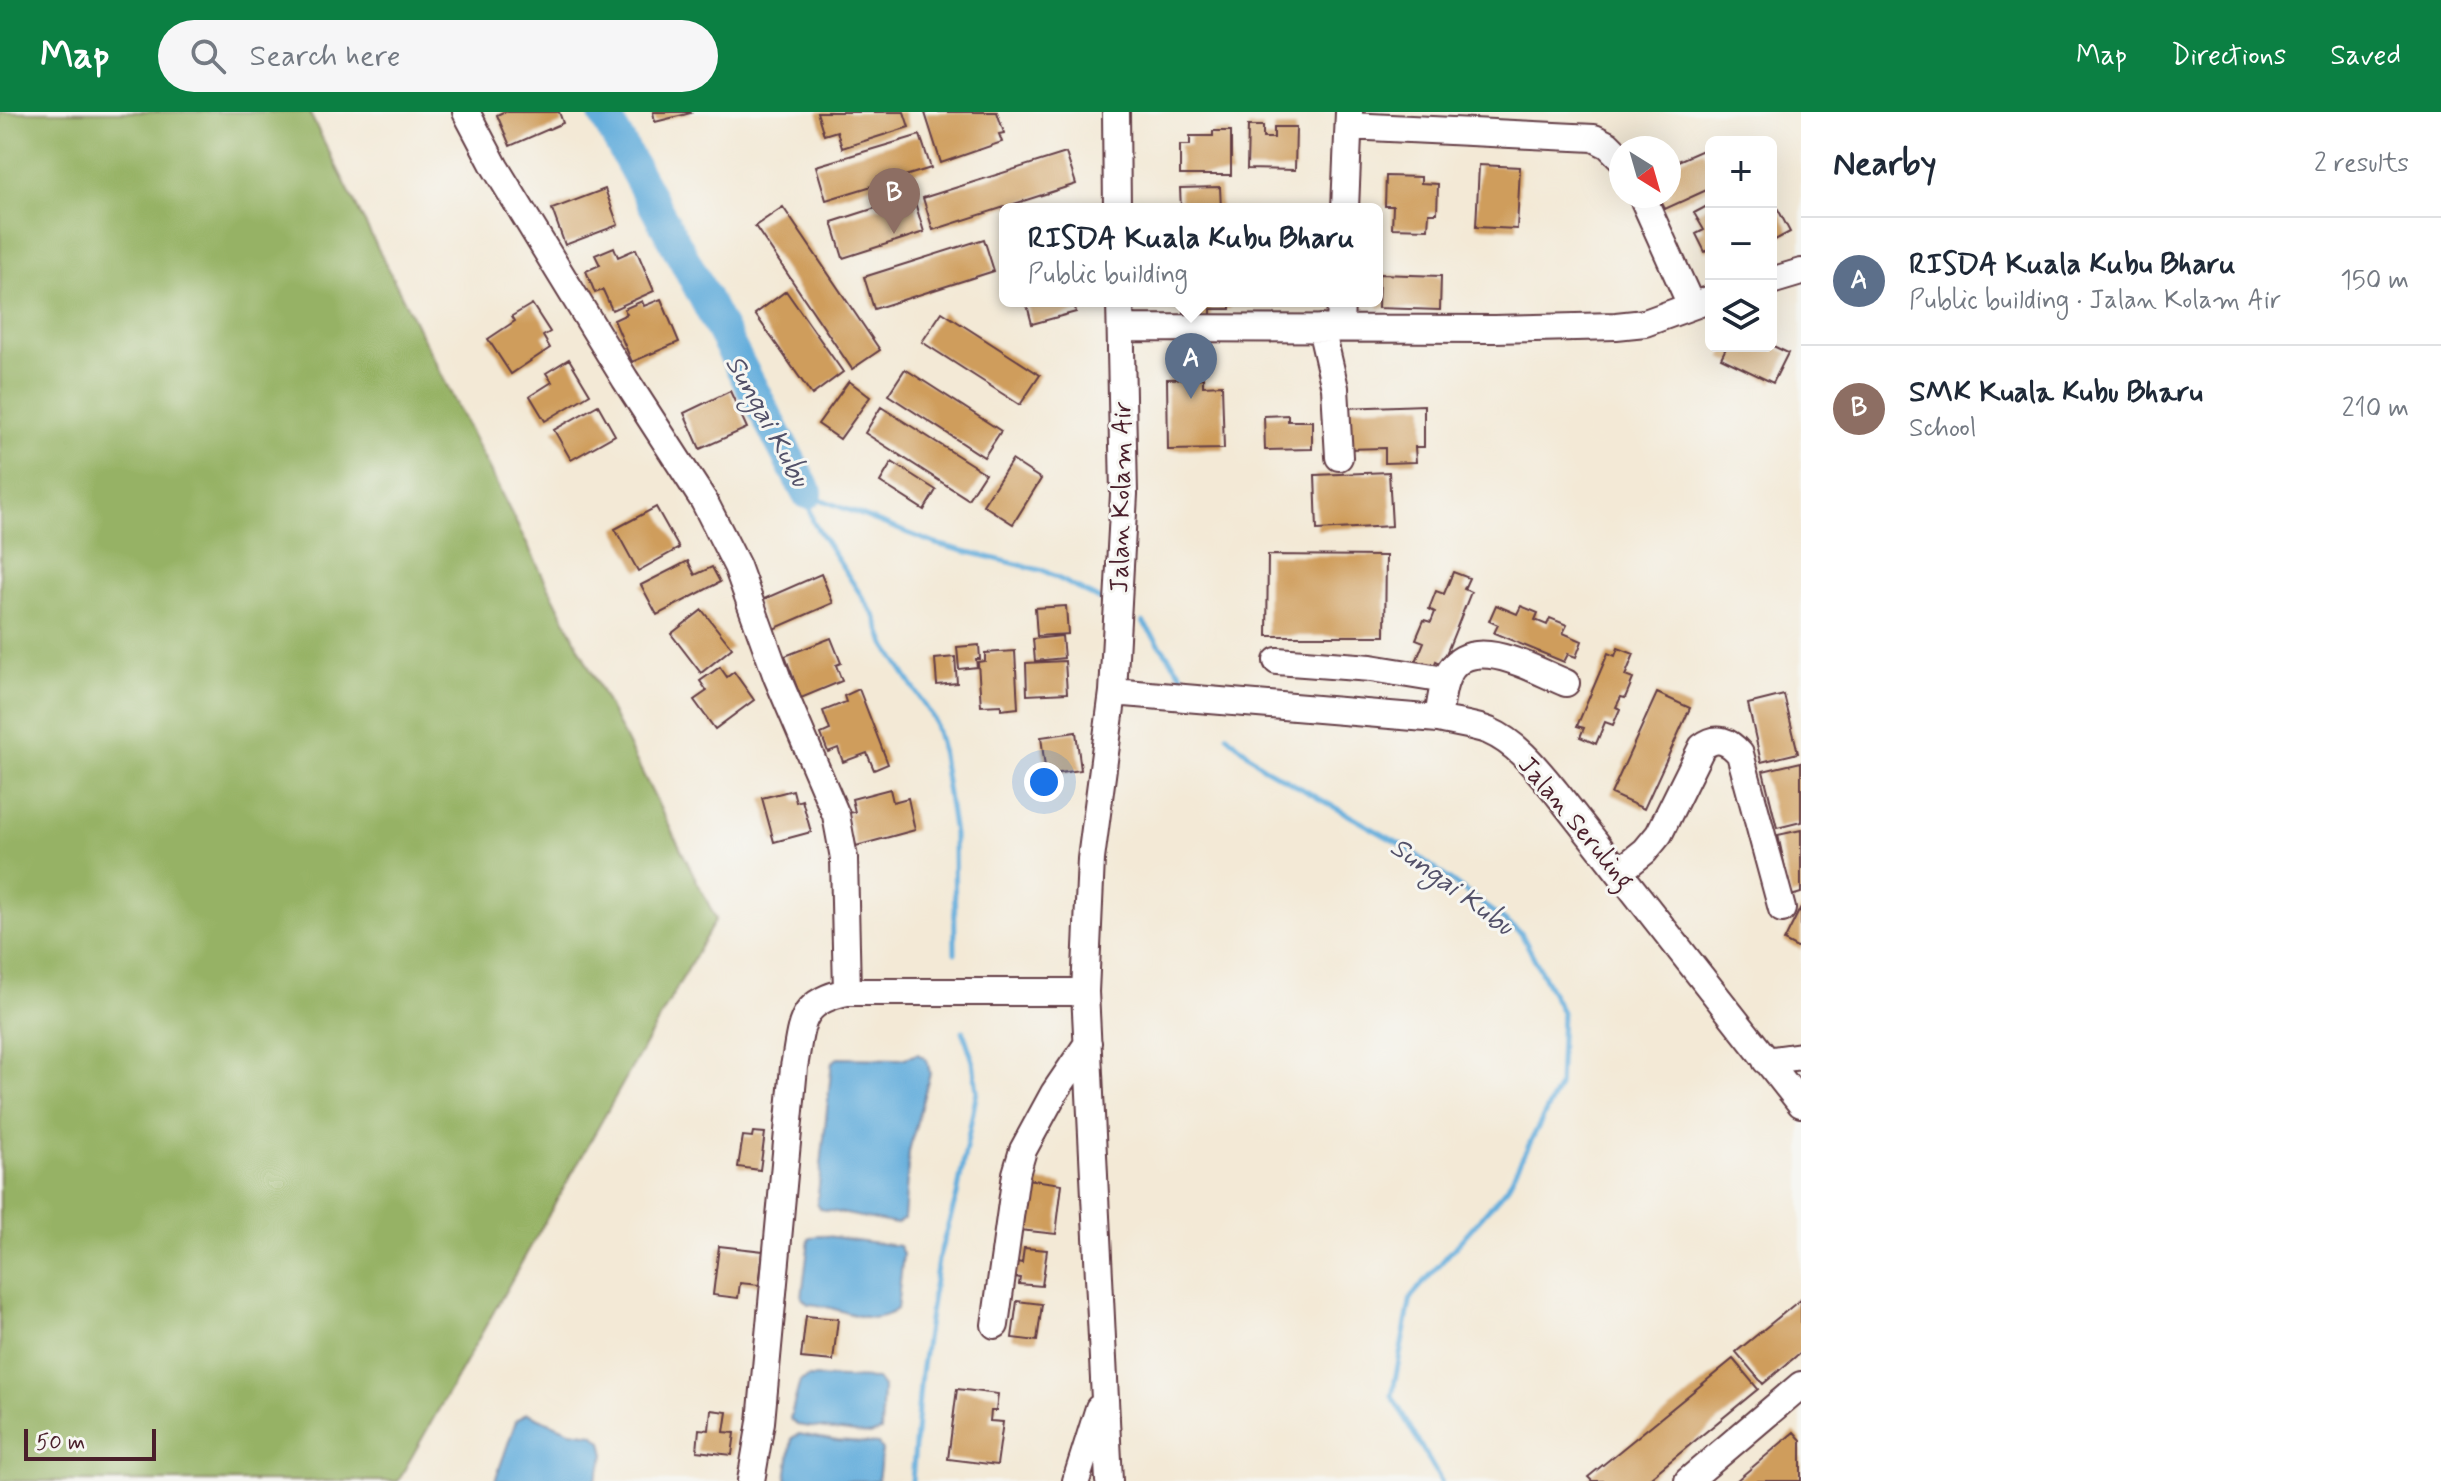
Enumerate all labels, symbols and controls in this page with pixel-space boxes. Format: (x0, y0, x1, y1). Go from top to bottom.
search box (158, 20, 718, 92)
text: Map (40, 32, 110, 81)
icon: search (186, 34, 230, 78)
text: Search here (250, 37, 401, 76)
text: Map (2076, 38, 2127, 75)
text: Directions (2171, 38, 2286, 75)
text: Saved (2330, 38, 2401, 75)
north arrow (1609, 136, 1681, 208)
map controls (1705, 136, 1777, 352)
button: + (1705, 136, 1777, 208)
text: Nearby (1833, 142, 1937, 187)
text: 2 results (2314, 147, 2409, 181)
pin: B (868, 168, 920, 234)
popup (999, 203, 1383, 307)
button: − (1705, 208, 1777, 280)
text: RISDA Kuala Kubu Bharu (1028, 219, 1354, 258)
text: RISDA Kuala Kubu Bharu (1909, 245, 2235, 284)
text: Public building (1028, 258, 1188, 292)
text: A (1850, 264, 1868, 298)
text: 150 m (2340, 264, 2409, 298)
button: layers (1705, 280, 1777, 352)
text: Public building · Jalan Kolam Air (1909, 284, 2281, 318)
pin: A (1165, 333, 1217, 399)
water label: Sungai Kubu (714, 349, 819, 496)
text: SMK Kuala Kubu Bharu (1909, 373, 2203, 412)
text: B (1851, 392, 1867, 426)
text: 210 m (2342, 392, 2409, 426)
street label: Jalan Kolam Air (1103, 401, 1141, 593)
text: School (1909, 412, 1976, 446)
street label: Jalan Seruling (1507, 749, 1641, 899)
your location (1024, 762, 1064, 802)
water label: Sungai Kubu (1381, 829, 1522, 947)
scale bar (24, 1425, 156, 1461)
text: 50 m (36, 1429, 85, 1457)

